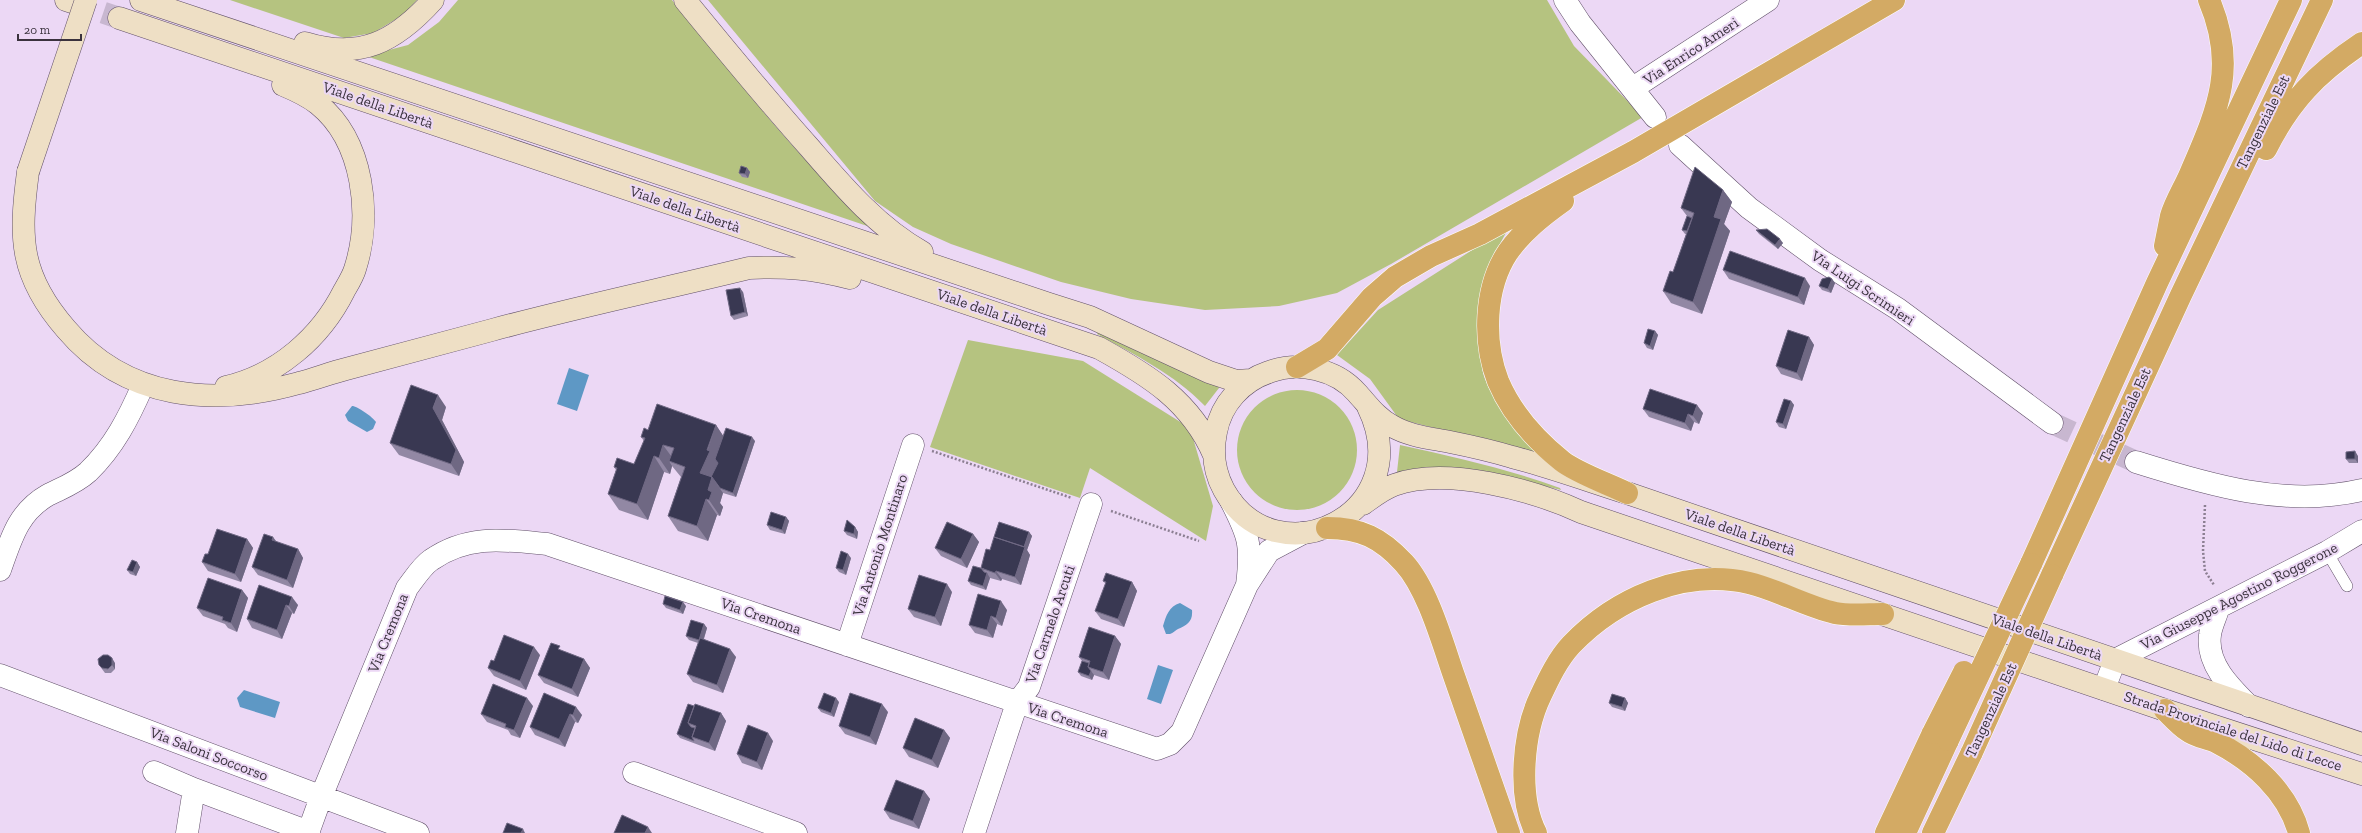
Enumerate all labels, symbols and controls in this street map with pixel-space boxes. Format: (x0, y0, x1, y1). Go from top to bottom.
street label: Via Enrico Ameri (1639, 14, 1742, 89)
scale bar (18, 16, 81, 42)
text: 20 m (24, 23, 51, 37)
street label: Tangenziale Est (2232, 72, 2294, 172)
street label: Viale della Libertà (319, 77, 436, 132)
street label: Viale della Libertà (626, 181, 743, 236)
street label: Via Luigi Scrimieri (1807, 246, 1918, 329)
street label: Viale della Libertà (933, 284, 1050, 339)
street label: Tangenziale Est (2095, 364, 2155, 465)
street label: Via Antonio Montinaro (848, 472, 912, 619)
street label: Viale della Libertà (1681, 504, 1798, 559)
street label: Via Giuseppe Agostino Roggerone (2137, 538, 2341, 654)
street label: Via Carmelo Arcuti (1021, 563, 1079, 686)
street label: Via Cremona (364, 591, 412, 676)
street label: Via Cremona (718, 594, 804, 638)
street label: Viale della Libertà (1988, 609, 2105, 664)
street label: Tangenziale Est (1961, 659, 2021, 760)
street label: Strada Provinciale del Lido di Lecce (2122, 687, 2344, 775)
street label: Via Cremona (1024, 698, 1111, 742)
street label: Via Saloni Soccorso (146, 723, 271, 785)

